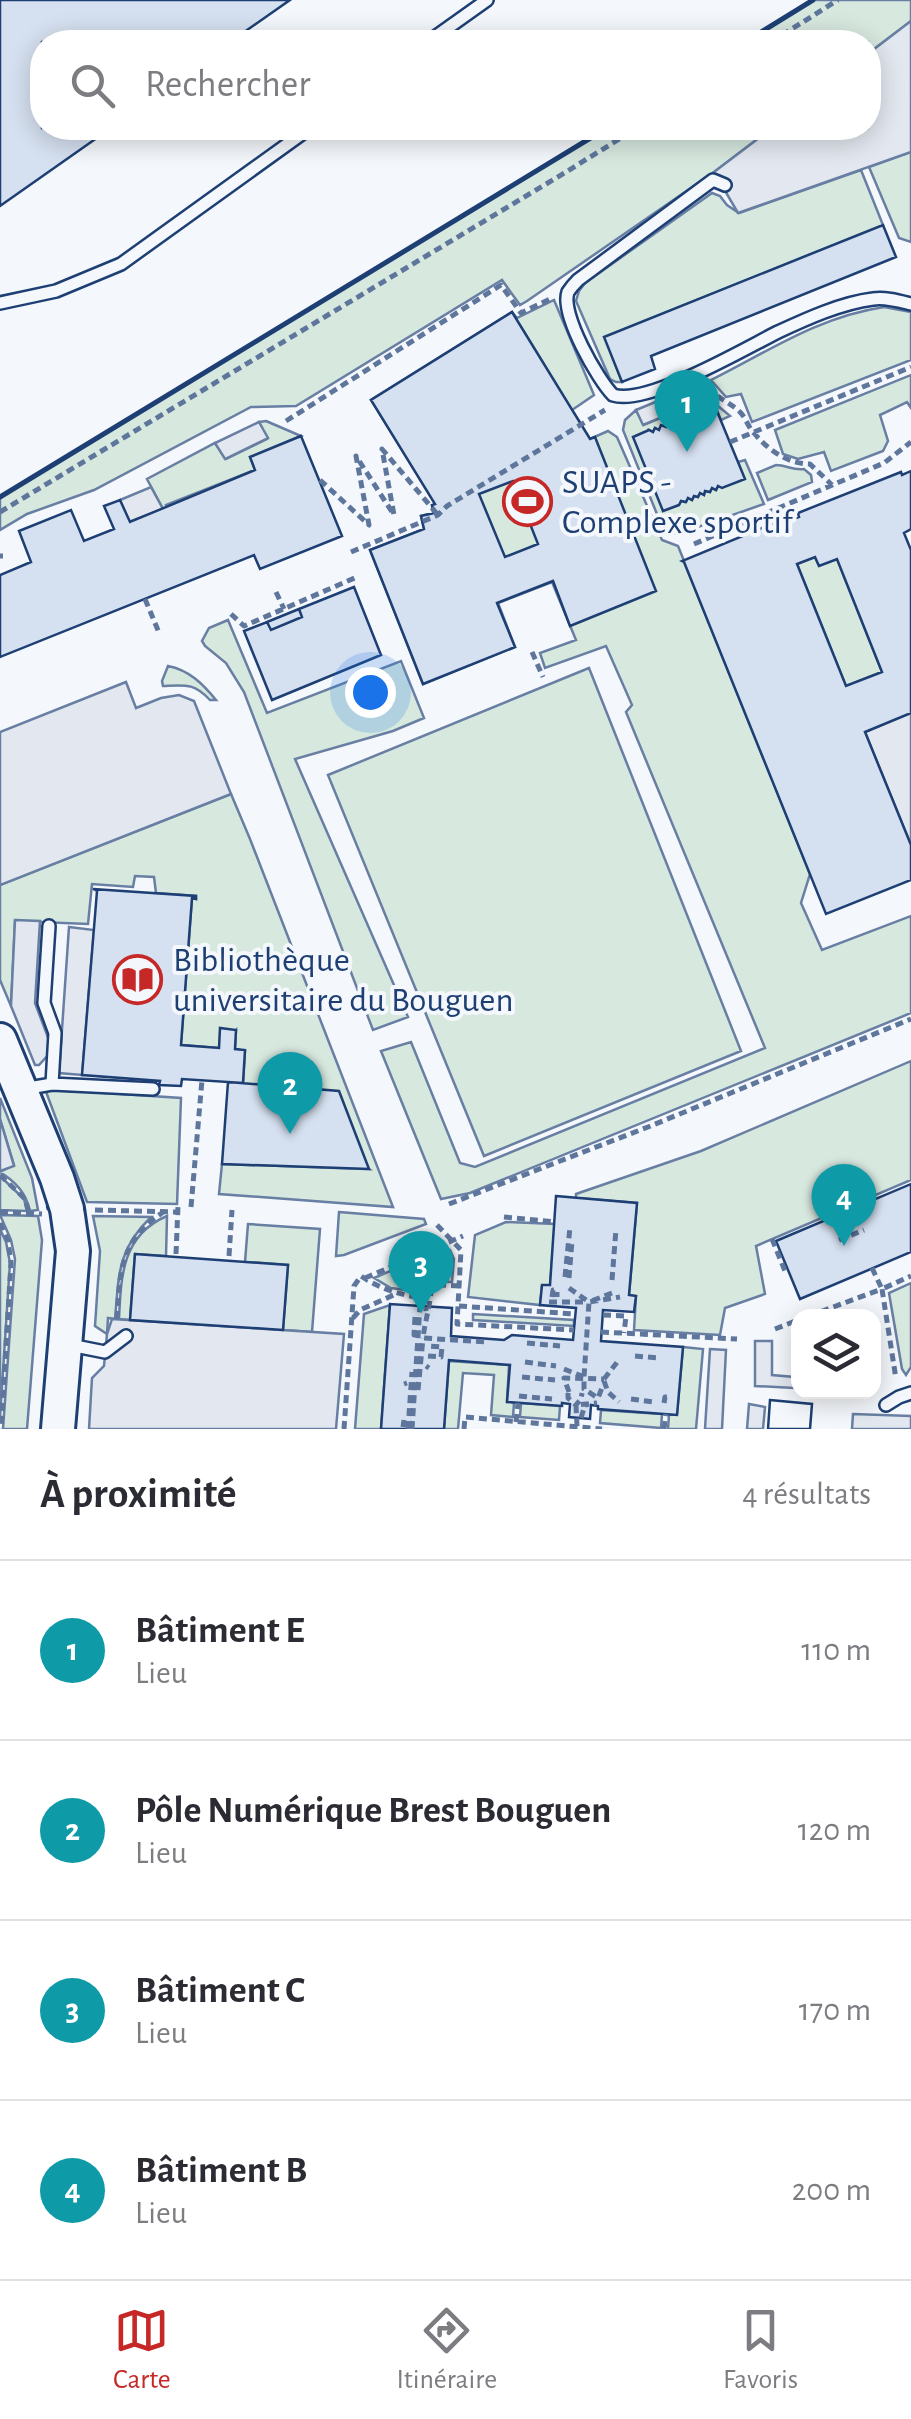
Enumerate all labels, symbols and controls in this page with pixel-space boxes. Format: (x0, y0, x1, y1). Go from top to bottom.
search box (30, 30, 881, 140)
icon: search (65, 58, 120, 113)
text: Rechercher (145, 66, 311, 104)
pin: 1 (654, 370, 720, 452)
place label: SUAPS - Complexe sportif (562, 465, 795, 540)
sports icon: SUAPS - Complexe sportif (501, 475, 553, 527)
your location (345, 667, 396, 718)
place label: Bibliothèque universitaire du Bouguen (173, 943, 513, 1018)
library icon: Bibliothèque universitaire du Bouguen (112, 953, 164, 1005)
pin: 2 (258, 1052, 322, 1134)
pin: 4 (812, 1164, 876, 1246)
pin: 3 (388, 1230, 454, 1313)
map controls (791, 1309, 881, 1399)
button: layers (791, 1309, 881, 1399)
text: À proximité (40, 1473, 237, 1515)
text: 4 résultats (742, 1478, 871, 1510)
text: Bâtiment E (135, 1612, 305, 1650)
text: 1 (67, 1634, 78, 1666)
text: 110 m (801, 1634, 871, 1666)
text: Lieu (135, 1657, 187, 1689)
text: Pôle Numérique Brest Bouguen (135, 1792, 611, 1830)
text: 2 (65, 1814, 80, 1846)
text: 120 m (798, 1814, 871, 1846)
text: Lieu (135, 1837, 187, 1869)
text: Bâtiment C (135, 1972, 305, 2010)
text: 3 (66, 1994, 79, 2026)
text: 170 m (799, 1994, 871, 2026)
text: Lieu (135, 2017, 187, 2049)
text: Bâtiment B (135, 2152, 307, 2190)
text: 4 (64, 2174, 81, 2206)
text: 200 m (792, 2174, 871, 2206)
text: Lieu (135, 2197, 187, 2229)
tab: Carte (113, 2303, 171, 2397)
tab: Itinéraire (396, 2303, 497, 2397)
tab: Favoris (723, 2303, 798, 2397)

